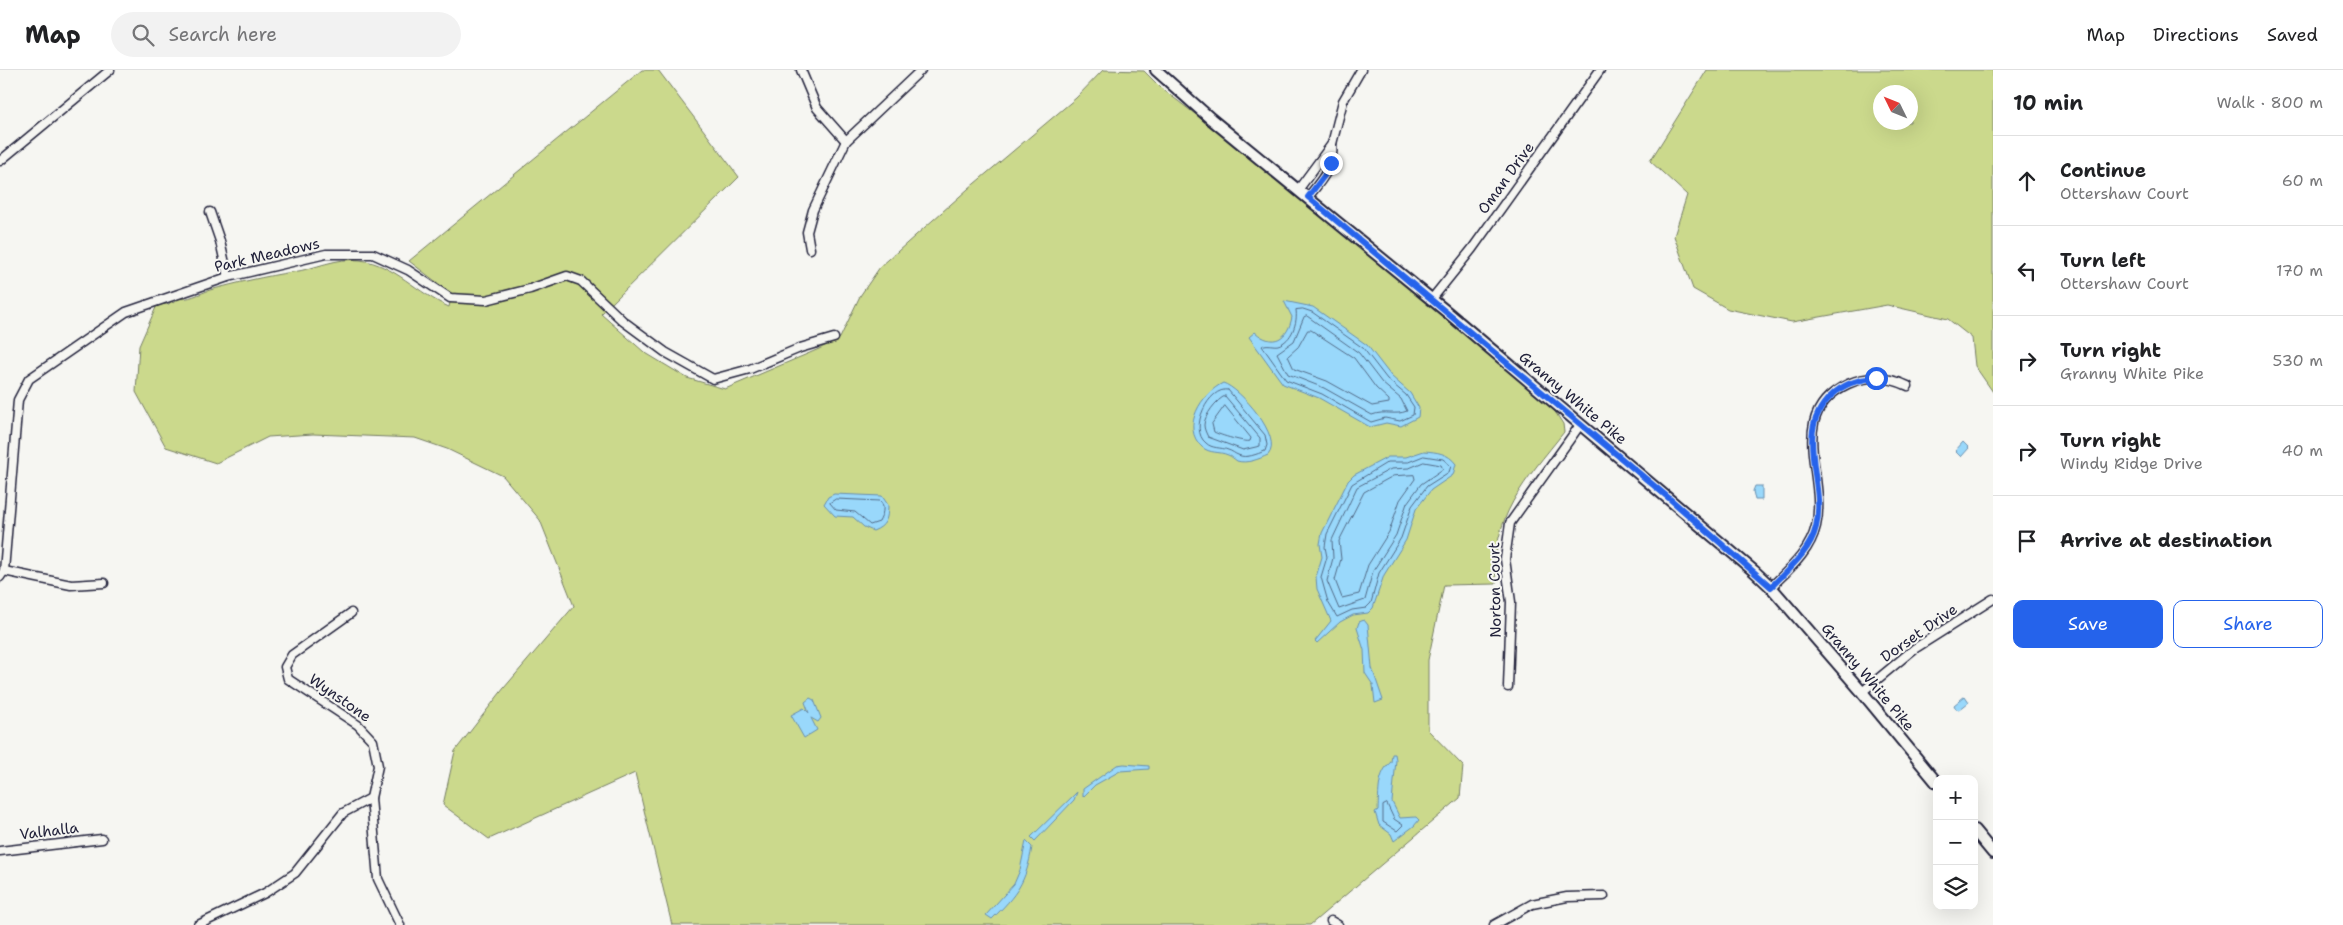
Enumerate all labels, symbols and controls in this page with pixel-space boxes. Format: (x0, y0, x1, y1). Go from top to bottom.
search box (111, 12, 461, 57)
text: Map (25, 19, 81, 51)
icon: search (129, 21, 157, 49)
text: Search here (169, 22, 277, 47)
text: Map (2087, 23, 2125, 47)
text: Directions (2153, 23, 2239, 47)
text: Saved (2267, 23, 2318, 47)
north arrow (1873, 85, 1918, 130)
text: 10 min (2013, 89, 2083, 117)
text: Walk · 800 m (2217, 92, 2323, 113)
street label: Oman Drive (1473, 138, 1539, 218)
route end (1320, 152, 1343, 175)
text: Continue (2060, 158, 2146, 183)
icon: ahead (2013, 167, 2041, 195)
text: 60 m (2282, 170, 2323, 191)
text: Ottershaw Court (2060, 183, 2189, 204)
street label: Park Meadows (212, 233, 322, 277)
text: Turn left (2060, 248, 2146, 273)
icon: left (2013, 257, 2041, 285)
text: 170 m (2276, 260, 2323, 281)
text: Ottershaw Court (2060, 273, 2189, 294)
text: Turn right (2060, 338, 2161, 363)
street label: Granny White Pike (1515, 347, 1631, 449)
icon: right (2013, 347, 2041, 375)
text: 530 m (2273, 350, 2323, 371)
text: Granny White Pike (2060, 363, 2204, 384)
route start (1865, 367, 1888, 390)
text: Turn right (2060, 428, 2161, 453)
icon: right (2013, 437, 2041, 465)
text: 40 m (2281, 440, 2323, 461)
text: Windy Ridge Drive (2060, 453, 2203, 474)
icon: arrive (2013, 527, 2041, 555)
text: Arrive at destination (2060, 528, 2272, 553)
street label: Norton Court (1484, 542, 1506, 638)
street label: Dorset Drive (1877, 599, 1961, 667)
button: Save (2013, 600, 2163, 648)
button: Share (2173, 600, 2323, 648)
street label: Granny White Pike (1817, 619, 1919, 735)
street label: Wynstone (305, 669, 375, 727)
map controls (1933, 775, 1978, 910)
button: + (1933, 775, 1978, 820)
street label: Valhalla (18, 817, 80, 845)
button: − (1933, 820, 1978, 865)
button: layers (1933, 865, 1978, 910)

